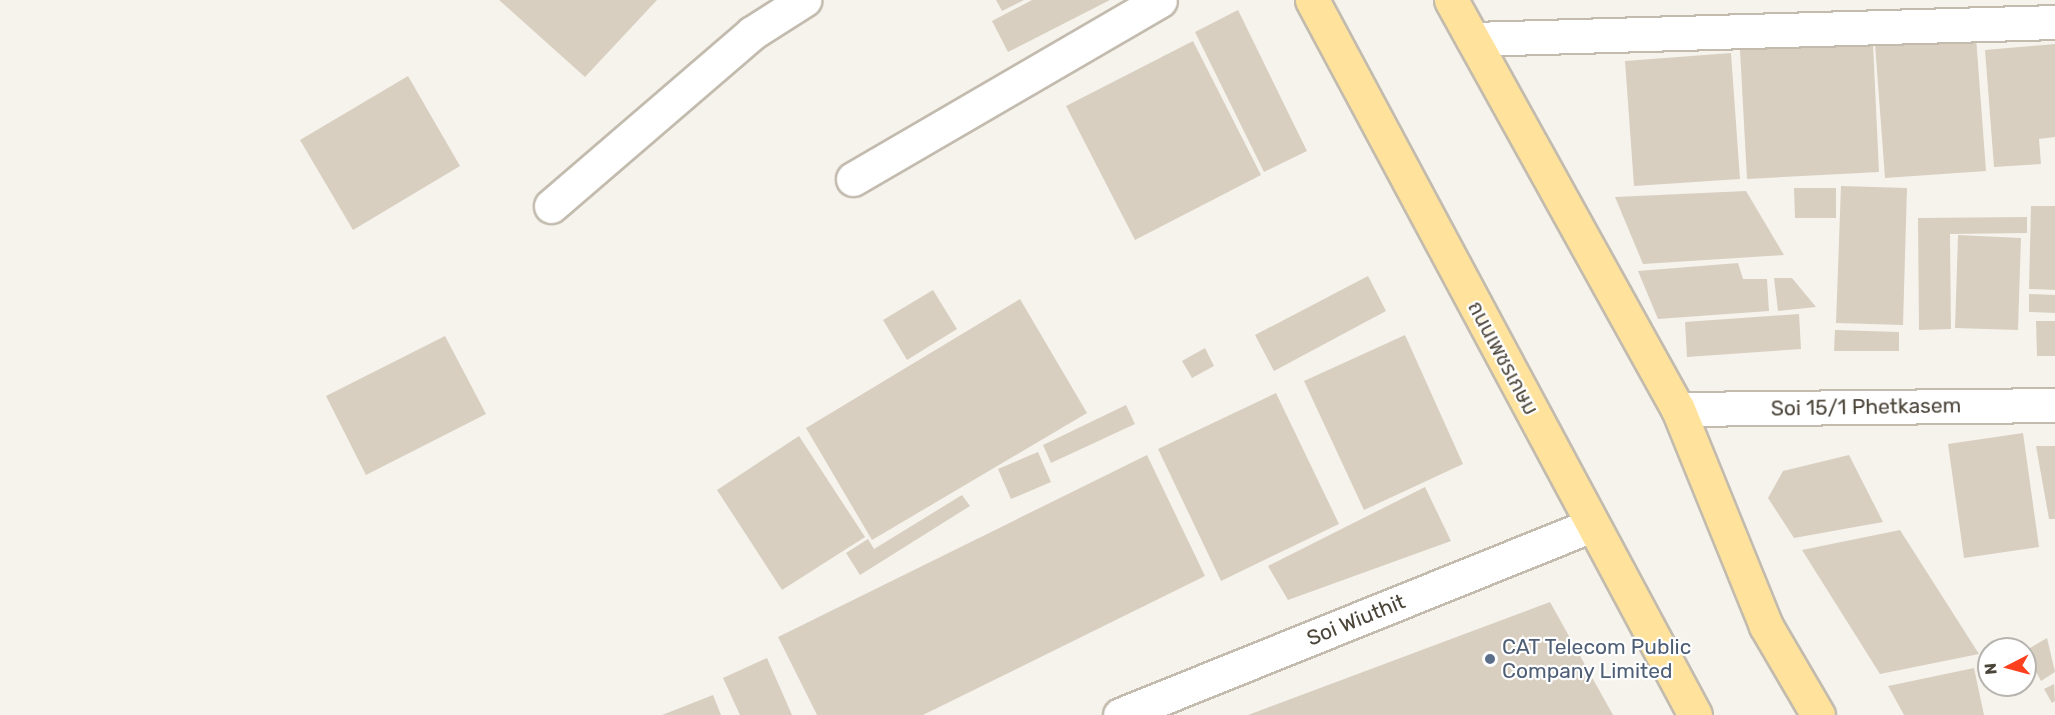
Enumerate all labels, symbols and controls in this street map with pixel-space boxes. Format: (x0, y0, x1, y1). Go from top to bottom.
street label: ถนนเพชรเกษม (1462, 297, 1544, 419)
street label: Soi 15/1 Phetkasem (1771, 393, 1961, 421)
street label: Soi Wiuthit (1303, 589, 1409, 651)
place label: CAT Telecom Public Company Limited (1502, 634, 1692, 684)
north arrow (1977, 637, 2037, 697)
marker: CAT Telecom Public Company Limited (1483, 652, 1497, 666)
text: N (1981, 662, 2001, 675)

